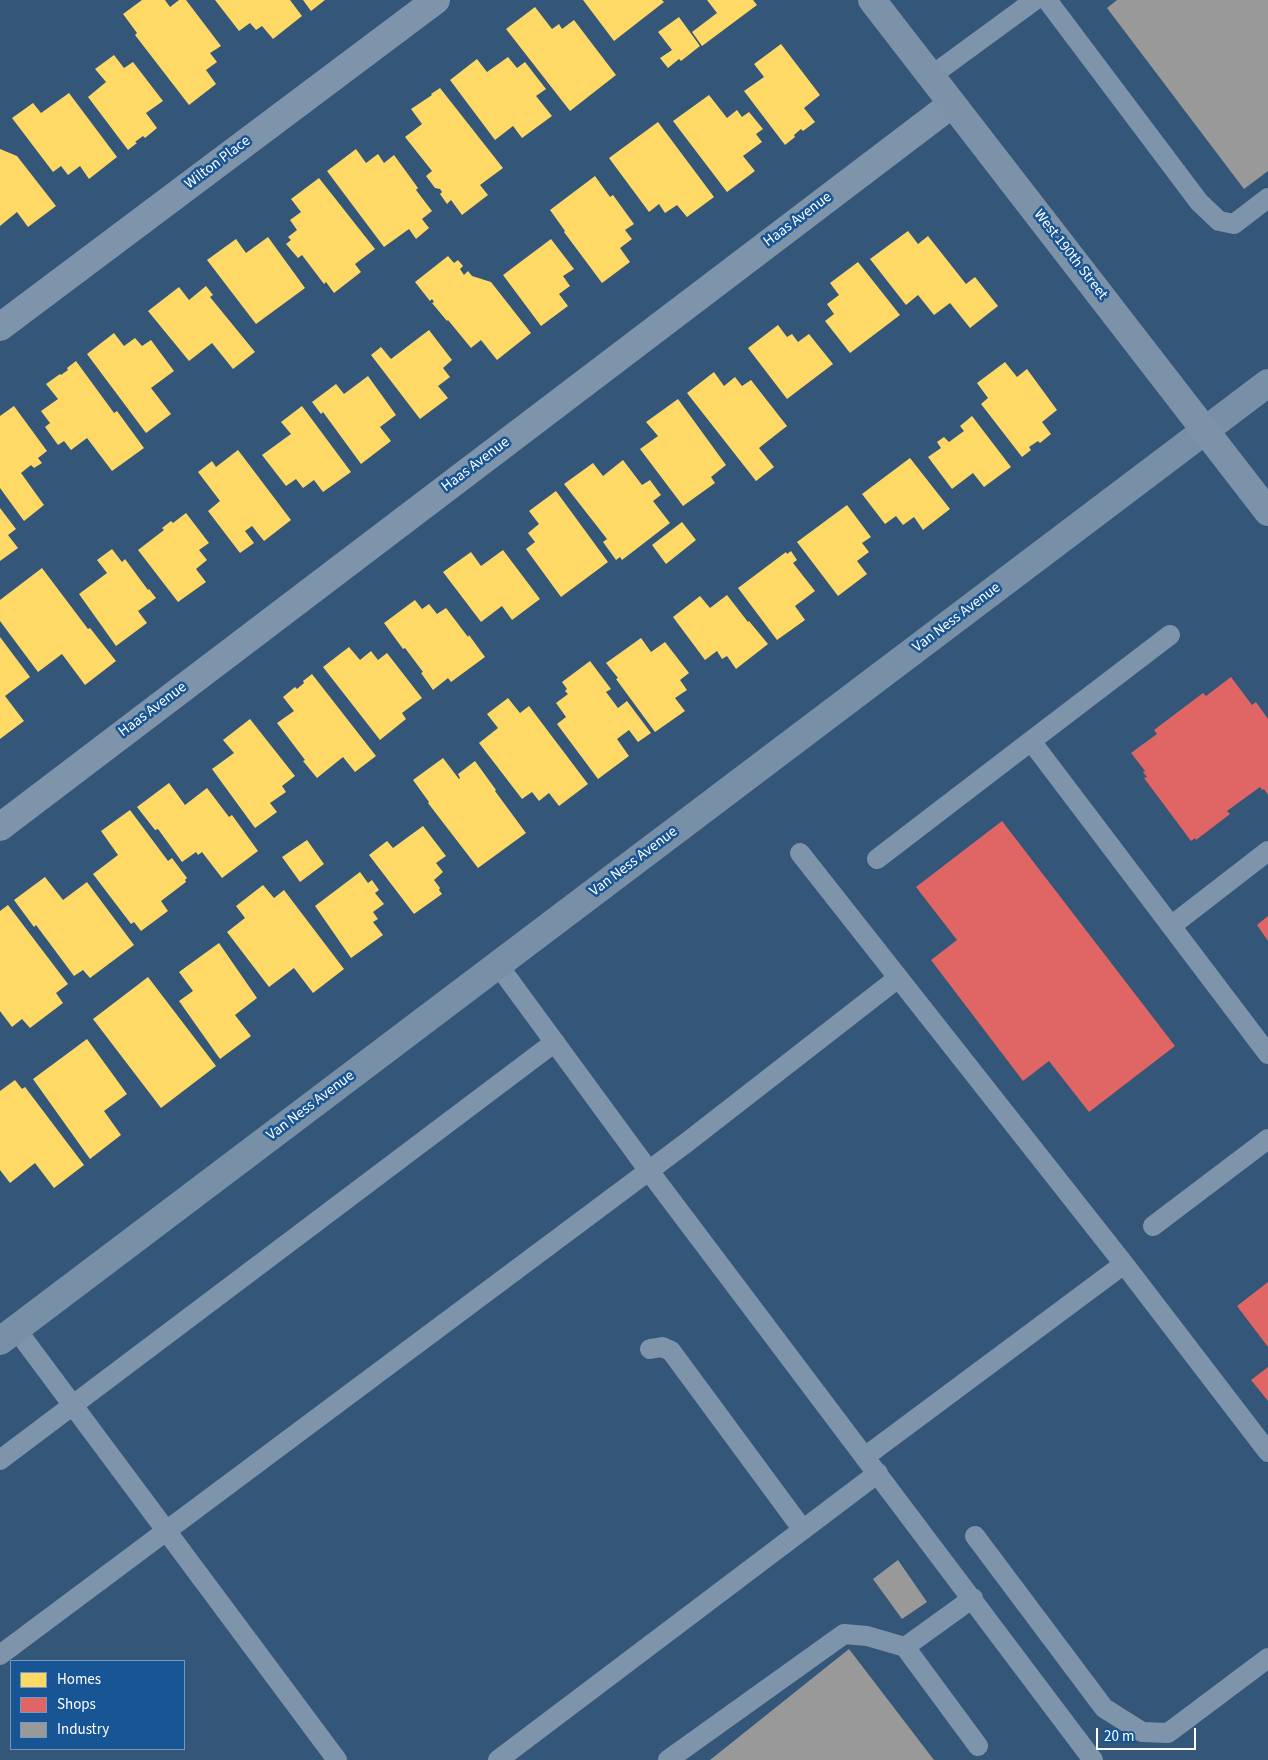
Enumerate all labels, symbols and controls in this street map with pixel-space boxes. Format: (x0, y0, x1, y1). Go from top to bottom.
street label: Wilton Place (182, 133, 254, 193)
street label: Haas Avenue (760, 189, 836, 251)
street label: West 190th Street (1029, 206, 1111, 304)
street label: Haas Avenue (438, 434, 514, 496)
street label: Van Ness Avenue (910, 579, 1004, 657)
street label: Haas Avenue (115, 679, 191, 741)
street label: Van Ness Avenue (587, 823, 681, 901)
street label: Van Ness Avenue (264, 1067, 358, 1145)
legend (10, 1660, 185, 1750)
text: Homes (57, 1669, 101, 1690)
text: Shops (57, 1694, 96, 1715)
scale bar (1098, 1718, 1198, 1750)
text: Industry (57, 1719, 109, 1740)
text: 20 m (1104, 1726, 1134, 1747)

